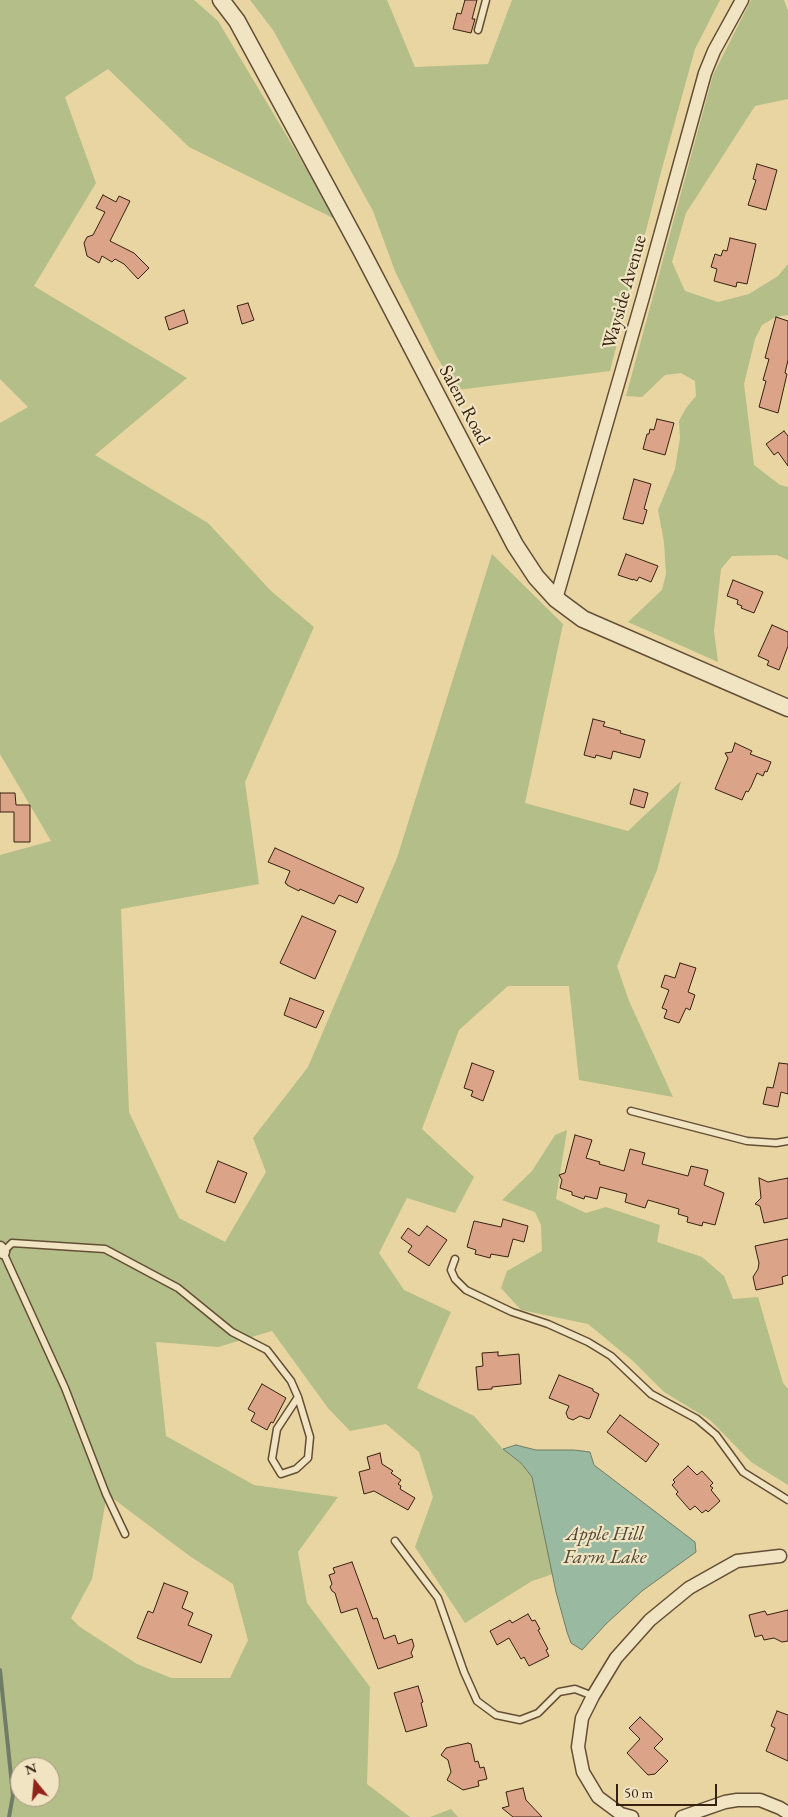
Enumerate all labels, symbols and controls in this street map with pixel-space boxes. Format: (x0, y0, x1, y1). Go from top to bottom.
street label: Wayside Avenue (598, 232, 652, 352)
street label: Salem Road (434, 361, 494, 449)
water label: Apple Hill Farm Lake (563, 1523, 647, 1570)
north arrow (10, 1757, 60, 1807)
text: N (23, 1758, 39, 1779)
scale bar (618, 1774, 719, 1806)
text: 50 m (624, 1783, 653, 1802)

